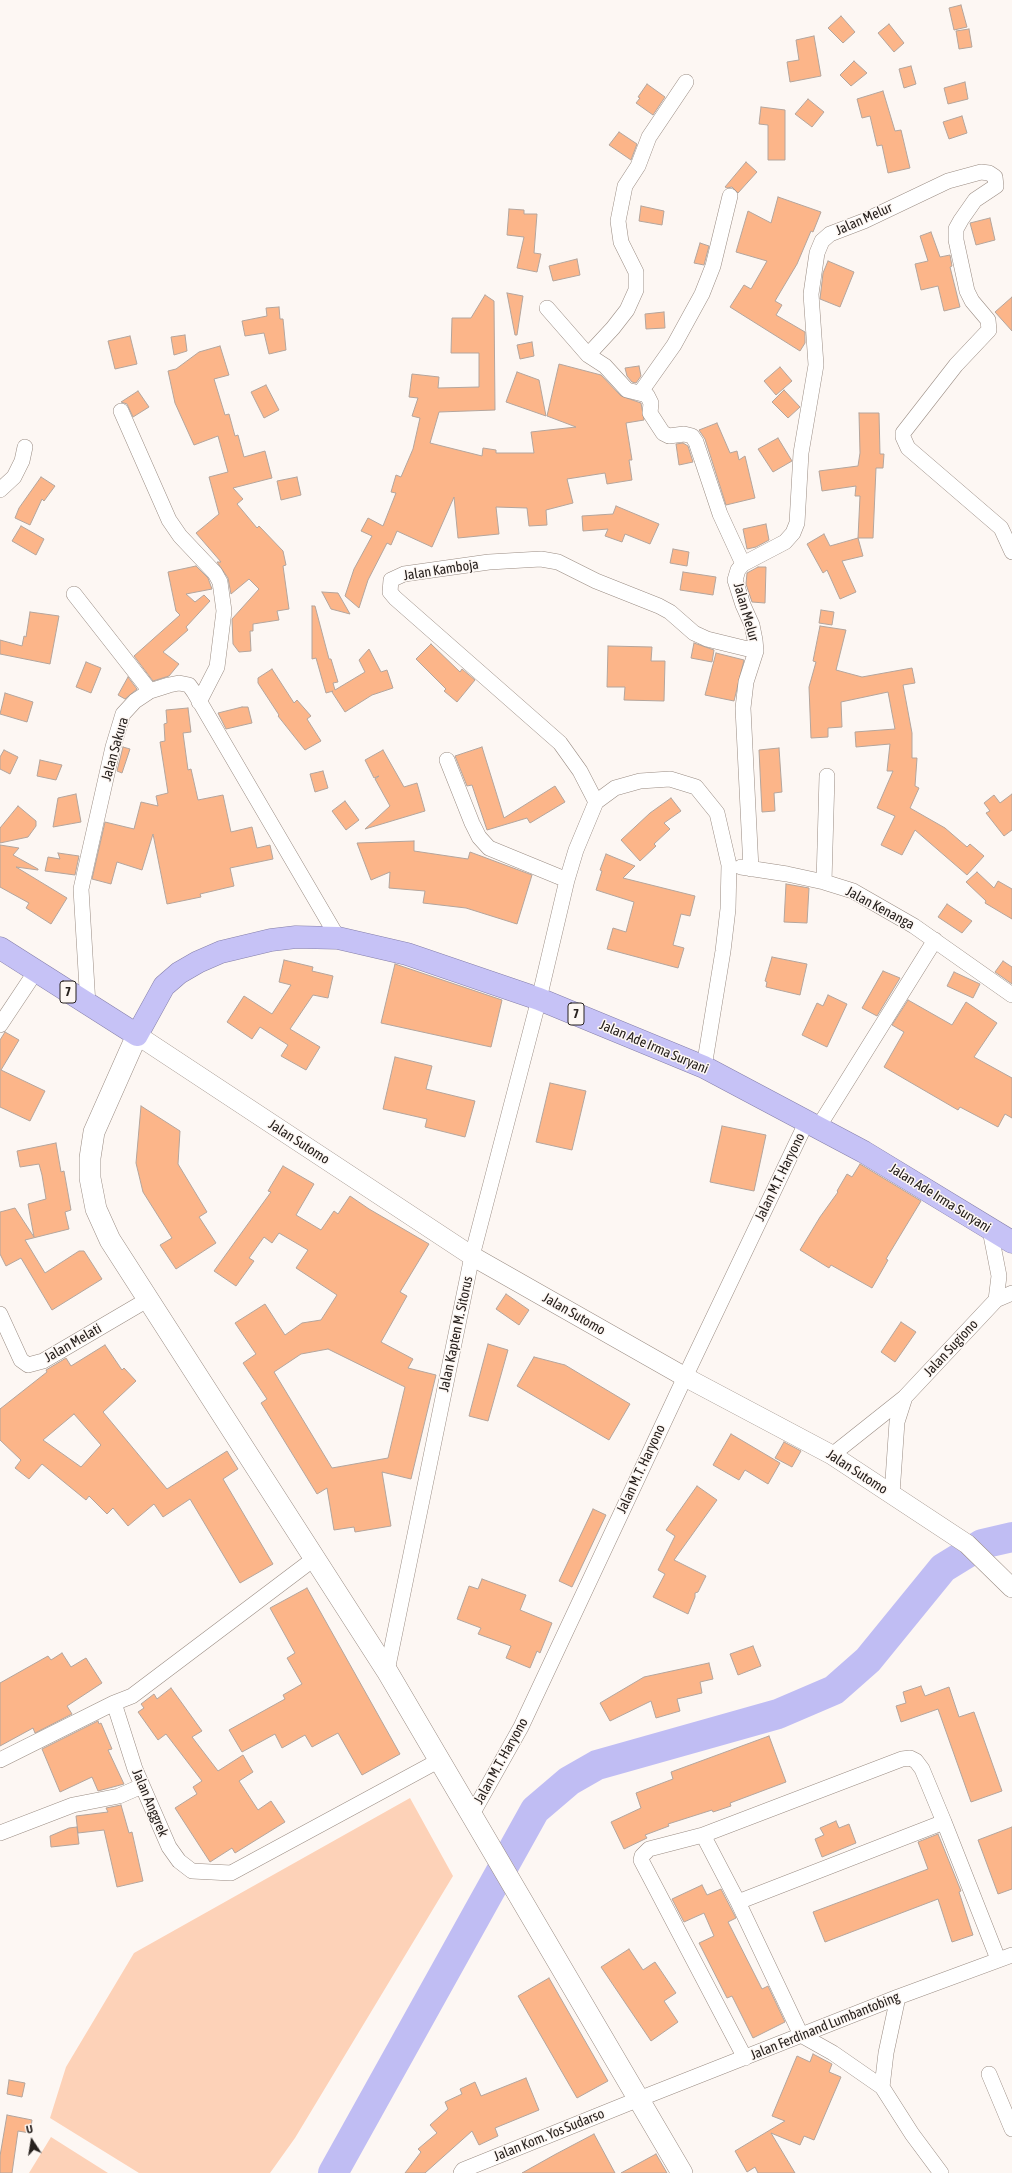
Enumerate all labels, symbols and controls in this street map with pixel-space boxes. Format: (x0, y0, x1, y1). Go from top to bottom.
street label: Jalan Melur (833, 199, 895, 239)
street label: Jalan Kamboja (402, 556, 480, 584)
street label: Jalan Melur (730, 581, 762, 643)
street label: Jalan Sakura (98, 715, 132, 783)
street label: Jalan Kenanga (843, 883, 917, 933)
road number: 7 (60, 981, 76, 1003)
road number: 7 (568, 1003, 584, 1025)
street label: Jalan Ade Irma Suryani (597, 1016, 711, 1078)
street label: Jalan Sutomo (265, 1116, 333, 1168)
street label: Jalan M.T. Haryono (751, 1130, 809, 1224)
street label: Jalan Ade Irma Suryani (886, 1160, 994, 1236)
street label: Jalan Kapten M. Sitorus (436, 1275, 476, 1393)
street label: Jalan Sutomo (540, 1289, 608, 1339)
street label: Jalan Sugiono (920, 1316, 982, 1380)
street label: Jalan Melati (41, 1320, 105, 1366)
street label: Jalan M.T. Haryono (613, 1422, 669, 1516)
street label: Jalan Sutomo (823, 1446, 891, 1498)
street label: Jalan M.T. Haryono (470, 1715, 532, 1807)
street label: Jalan Anggrek (128, 1767, 172, 1839)
street label: Jalan Ferdinand Lumbantobing (748, 1988, 902, 2064)
street label: Jalan Kom. Yos Sudarso (491, 2105, 607, 2165)
north arrow (12, 2121, 52, 2161)
text: U (25, 2123, 34, 2136)

